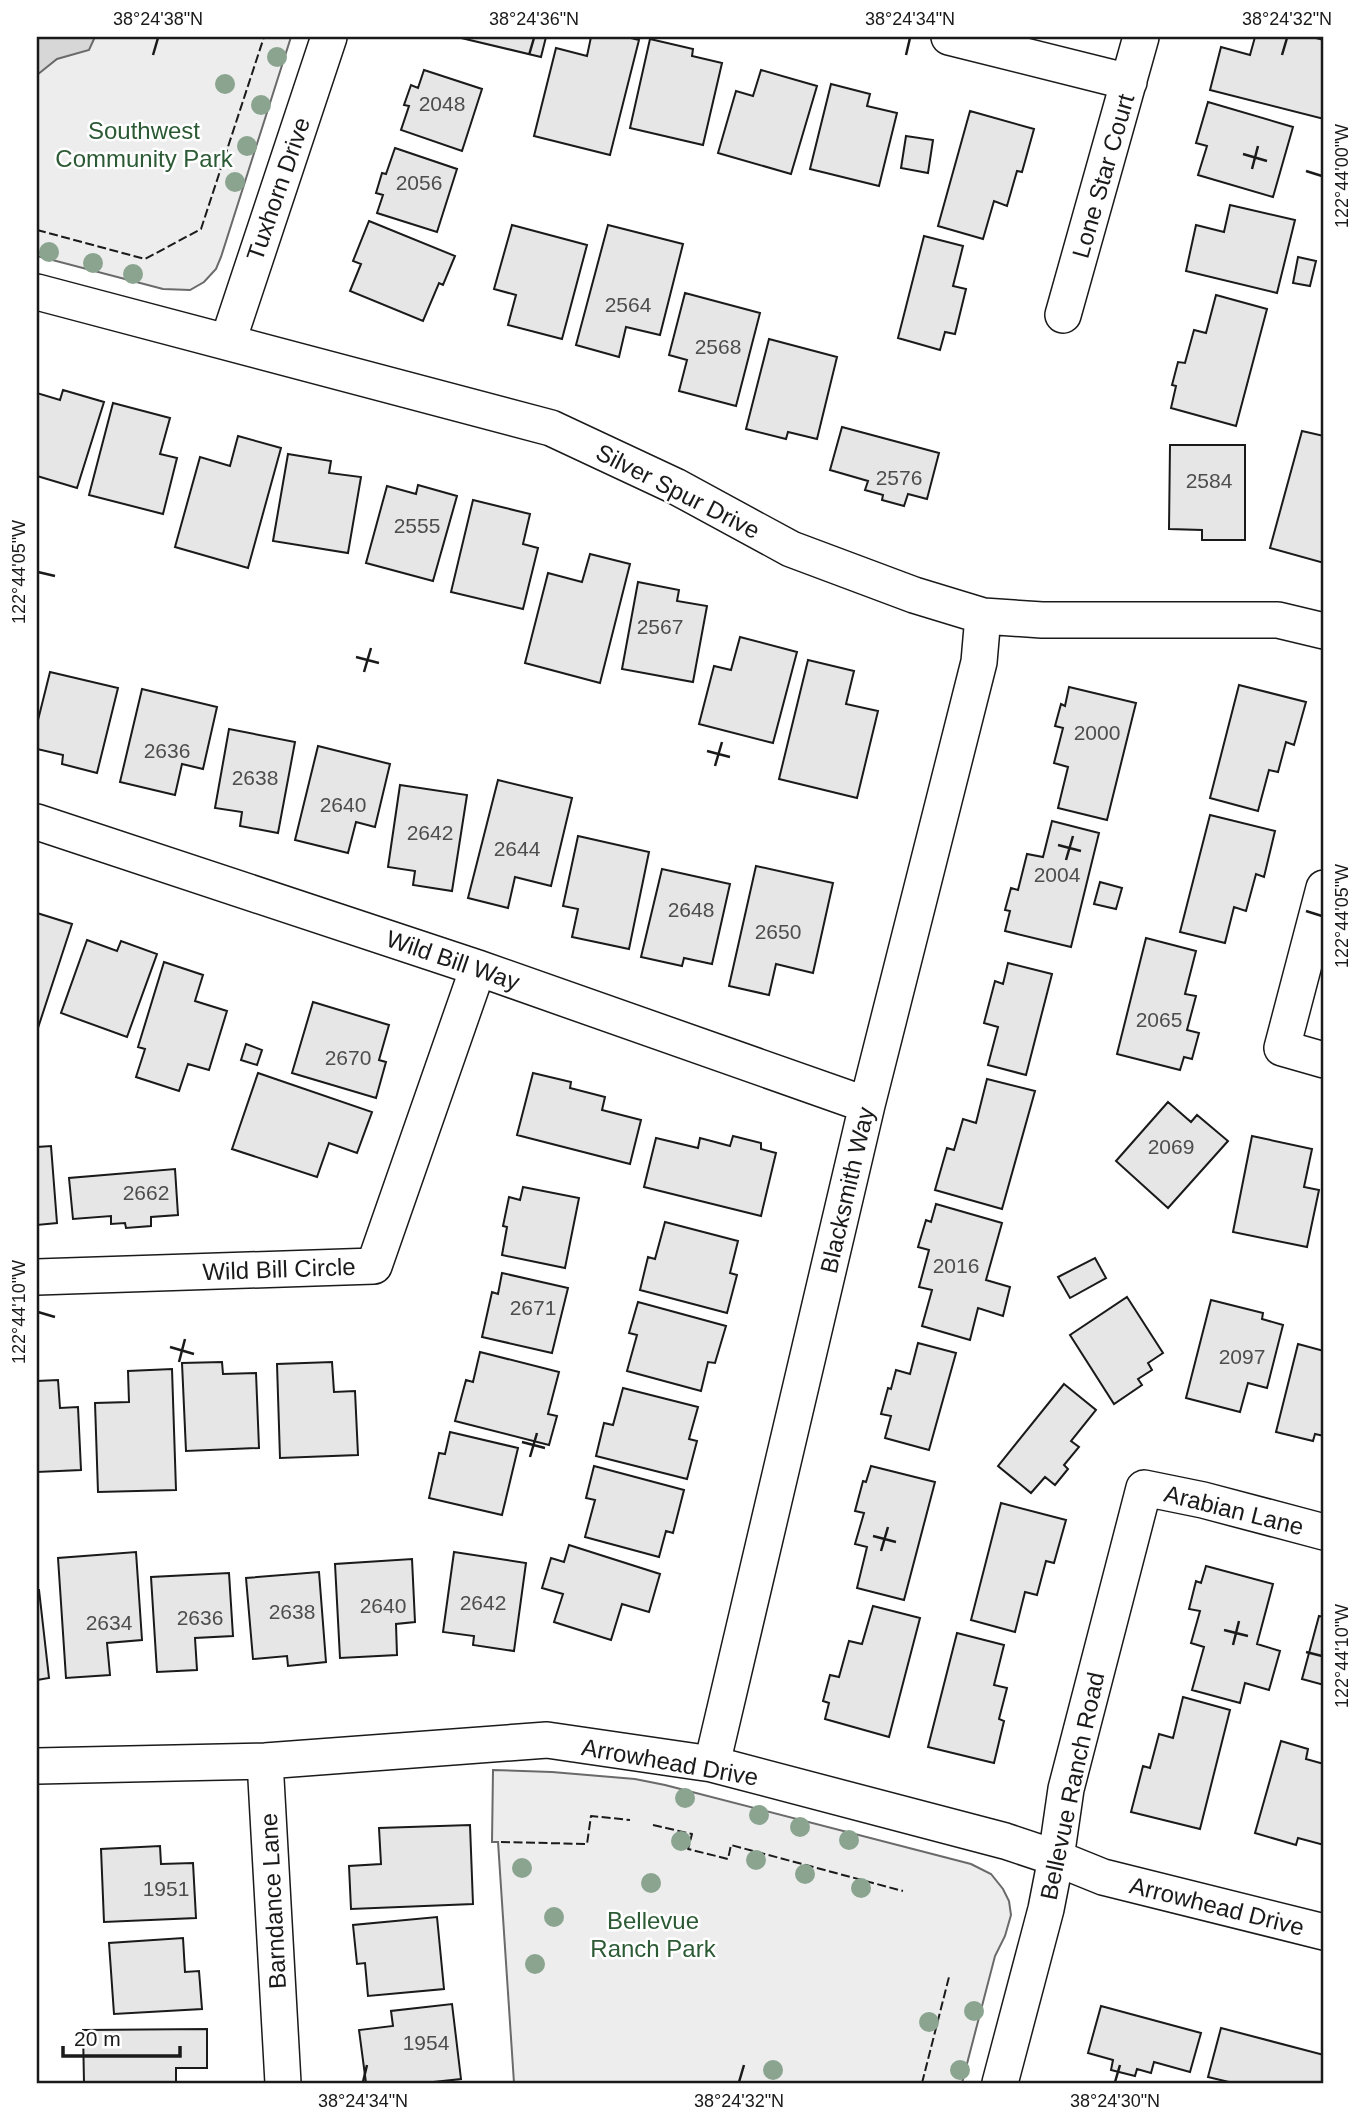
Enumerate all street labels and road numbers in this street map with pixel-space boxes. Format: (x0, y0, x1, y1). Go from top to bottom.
street label: Lone Star Court (1067, 91, 1139, 261)
street label: Tuxhorn Drive (241, 114, 315, 264)
street label: Silver Spur Drive (592, 438, 764, 544)
street label: Wild Bill Way (383, 925, 523, 995)
street label: Blacksmith Way (815, 1104, 879, 1276)
street label: Wild Bill Circle (202, 1253, 356, 1285)
street label: Arabian Lane (1161, 1480, 1307, 1540)
street label: Bellevue Ranch Road (1035, 1670, 1109, 1902)
street label: Arrowhead Drive (580, 1733, 760, 1791)
street label: Barndance Lane (255, 1812, 291, 1990)
street label: Arrowhead Drive (1127, 1871, 1307, 1941)

